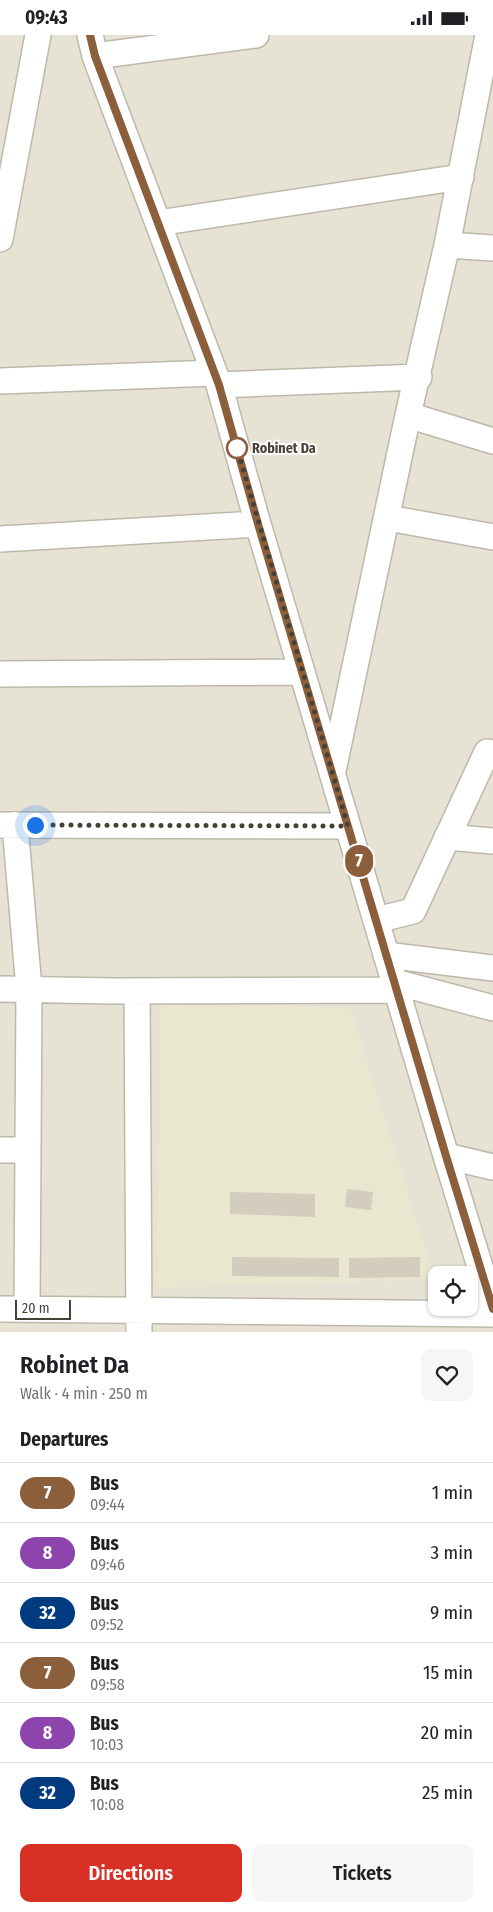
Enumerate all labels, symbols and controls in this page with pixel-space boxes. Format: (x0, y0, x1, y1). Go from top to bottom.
text: 09:43 (25, 6, 68, 29)
marker: Robinet Da (226, 437, 248, 459)
place label: Robinet Da (252, 440, 316, 457)
your location (23, 813, 48, 838)
line badge: 7 (343, 845, 375, 877)
text: 7 (355, 850, 363, 872)
map controls (428, 1266, 478, 1316)
button: locate (428, 1266, 478, 1316)
scale bar (15, 1297, 71, 1320)
text: 20 m (22, 1300, 50, 1317)
button: heart (421, 1349, 473, 1401)
text: Robinet Da (20, 1351, 129, 1379)
text: Walk · 4 min · 250 m (20, 1384, 148, 1403)
text: Departures (20, 1428, 108, 1451)
text: Bus (90, 1472, 119, 1495)
text: 1 min (432, 1481, 473, 1504)
text: 7 (44, 1482, 51, 1504)
text: 09:44 (90, 1495, 125, 1514)
text: Bus (90, 1532, 119, 1555)
text: 3 min (431, 1541, 473, 1564)
text: 8 (43, 1542, 52, 1564)
text: 09:46 (90, 1555, 125, 1574)
text: Bus (90, 1592, 119, 1615)
text: 9 min (430, 1601, 473, 1624)
text: 32 (39, 1602, 56, 1624)
text: 09:52 (90, 1615, 124, 1634)
text: Bus (90, 1652, 119, 1675)
text: 15 min (423, 1661, 473, 1684)
text: 7 (44, 1662, 51, 1684)
text: 09:58 (90, 1675, 125, 1694)
text: Bus (90, 1712, 119, 1735)
text: 20 min (421, 1721, 473, 1744)
text: 8 (43, 1722, 52, 1744)
text: 10:03 (90, 1735, 123, 1754)
text: Bus (90, 1772, 119, 1795)
text: 25 min (422, 1781, 473, 1804)
text: 32 (39, 1782, 56, 1804)
text: 10:08 (90, 1795, 124, 1814)
button: Directions (20, 1844, 242, 1902)
button: Tickets (252, 1844, 473, 1902)

